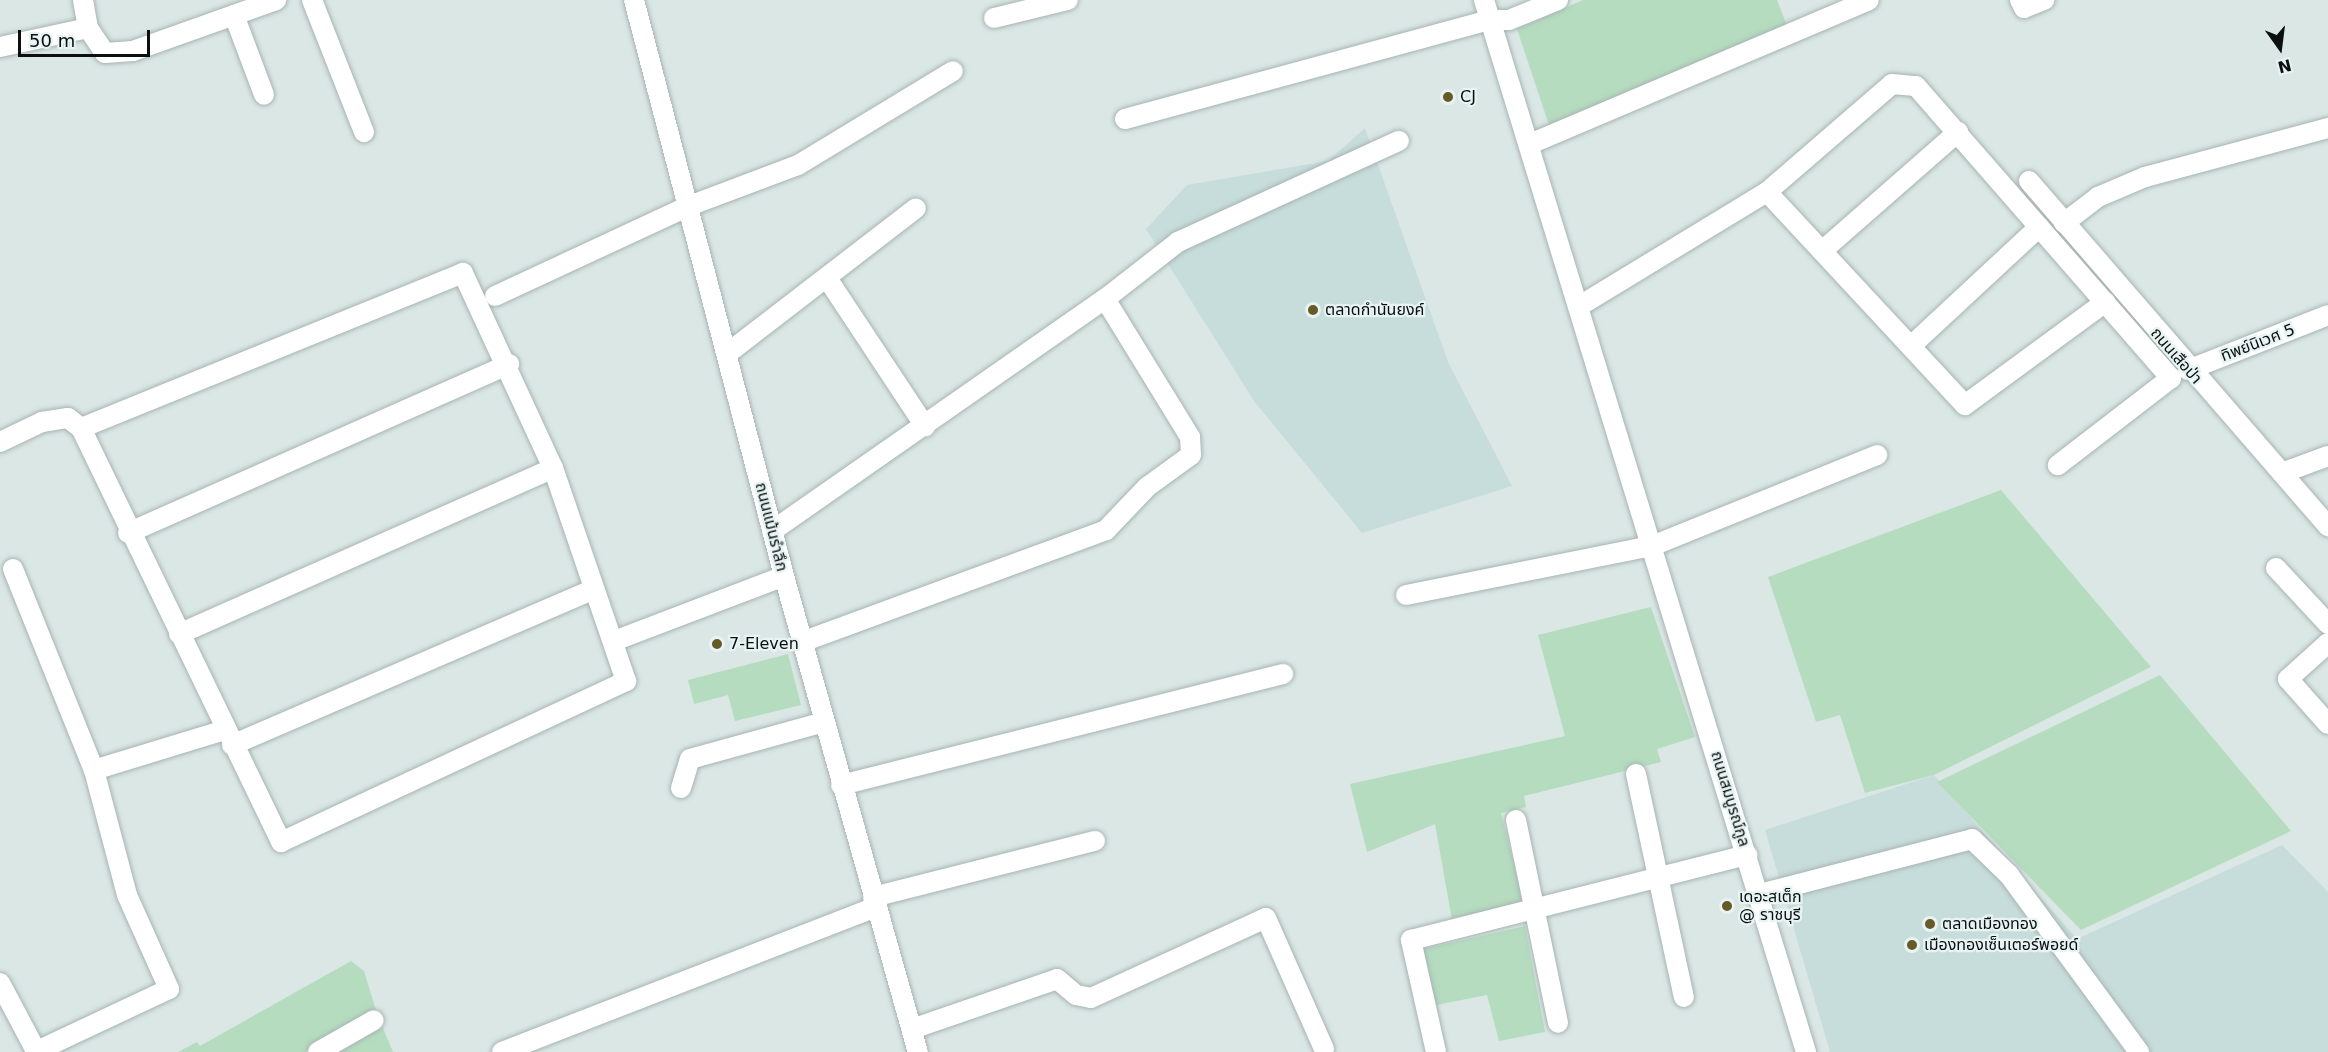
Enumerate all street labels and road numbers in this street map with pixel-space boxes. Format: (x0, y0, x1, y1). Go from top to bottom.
street label: ทิพย์นิเวศ 5 (2218, 320, 2298, 366)
street label: ถนนเสือป่า (2146, 324, 2206, 388)
street label: ถนนแม้นรำลึก (751, 481, 791, 573)
street label: ถนนสมบูรณ์กูล (1706, 749, 1754, 849)

